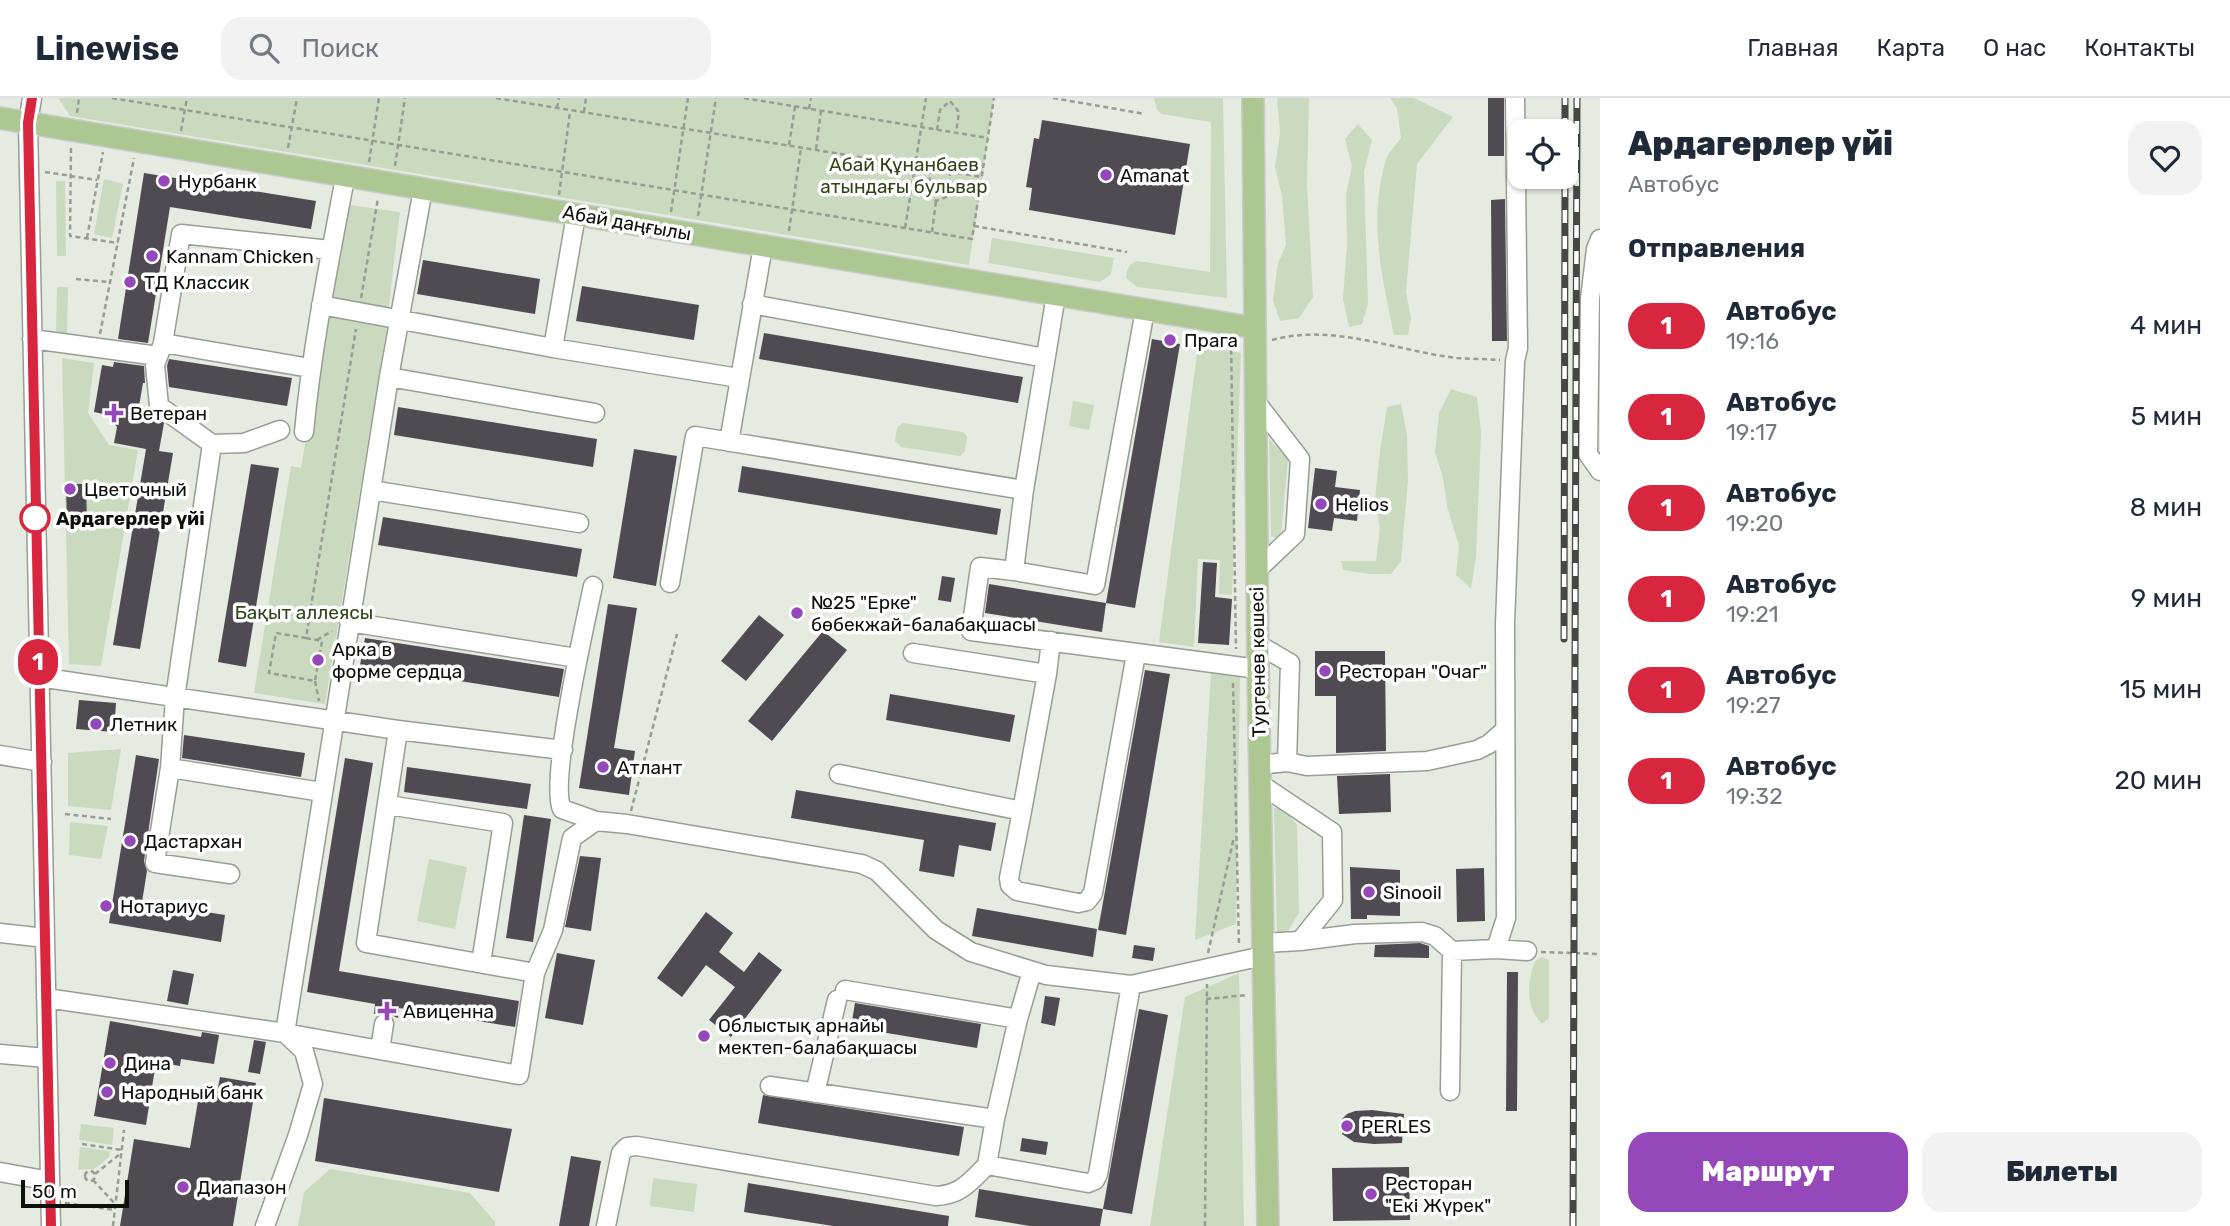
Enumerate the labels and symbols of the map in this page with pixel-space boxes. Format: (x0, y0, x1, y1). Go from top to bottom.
park label: Абай Құнанбаев атындағы бульвар (820, 153, 988, 198)
place label: Amanat (1120, 164, 1190, 187)
marker: Amanat (1098, 167, 1114, 183)
place label: Нурбанк (178, 170, 257, 193)
marker: Нурбанк (156, 173, 172, 189)
street label: Абай даңғылы (561, 200, 693, 246)
place label: Kannam Chicken (166, 245, 314, 268)
marker: Kannam Chicken (144, 248, 160, 264)
place label: ТД Классик (144, 271, 250, 294)
marker: ТД Классик (122, 274, 138, 290)
place label: Прага (1184, 329, 1238, 352)
marker: Прага (1162, 332, 1178, 348)
place label: Ветеран (130, 402, 207, 425)
marker: Ветеран (104, 403, 124, 423)
place label: Цветочный (84, 478, 187, 501)
marker: Цветочный (62, 481, 78, 497)
place label: Helios (1335, 493, 1389, 516)
marker: Helios (1313, 496, 1329, 512)
marker: Ардагерлер үйі (20, 503, 50, 533)
place label: Ардагерлер үйі (56, 507, 205, 530)
street label: Тургенев көшесі (1245, 586, 1271, 738)
place label: №25 "Ерке" бөбекжай-балабақшасы (811, 591, 1036, 636)
park label: Бақыт аллеясы (235, 601, 373, 624)
marker: №25 "Ерке" бөбекжай-балабақшасы (789, 605, 805, 621)
place label: Арка в форме сердца (332, 638, 462, 683)
line badge: 1 (15, 639, 61, 685)
marker: Арка в форме сердца (310, 652, 326, 668)
place label: Ресторан "Очаг" (1339, 660, 1487, 683)
marker: Ресторан "Очаг" (1317, 663, 1333, 679)
place label: Летник (110, 713, 177, 736)
marker: Летник (88, 716, 104, 732)
place label: Атлант (617, 756, 683, 779)
marker: Атлант (595, 759, 611, 775)
place label: Дастархан (144, 830, 242, 853)
marker: Дастархан (122, 833, 138, 849)
place label: Sinooil (1383, 881, 1442, 904)
marker: Sinooil (1361, 884, 1377, 900)
place label: Нотариус (120, 895, 208, 918)
marker: Нотариус (98, 898, 114, 914)
place label: Авиценна (403, 1000, 494, 1023)
marker: Авиценна (377, 1001, 397, 1021)
place label: Облыстық арнайы мектеп-балабақшасы (718, 1014, 917, 1059)
marker: Облыстық арнайы мектеп-балабақшасы (696, 1028, 712, 1044)
place label: Дина (124, 1052, 171, 1075)
marker: Дина (102, 1055, 118, 1071)
place label: Народный банк (121, 1081, 263, 1104)
marker: Народный банк (99, 1084, 115, 1100)
place label: PERLES (1361, 1115, 1431, 1138)
marker: PERLES (1339, 1118, 1355, 1134)
place label: Ресторан "Екi Жүрек" (1385, 1172, 1491, 1217)
place label: Диапазон (197, 1176, 286, 1199)
scale bar (21, 1177, 130, 1209)
marker: Диапазон (175, 1179, 191, 1195)
marker: Ресторан "Екi Жүрек" (1363, 1186, 1379, 1202)

